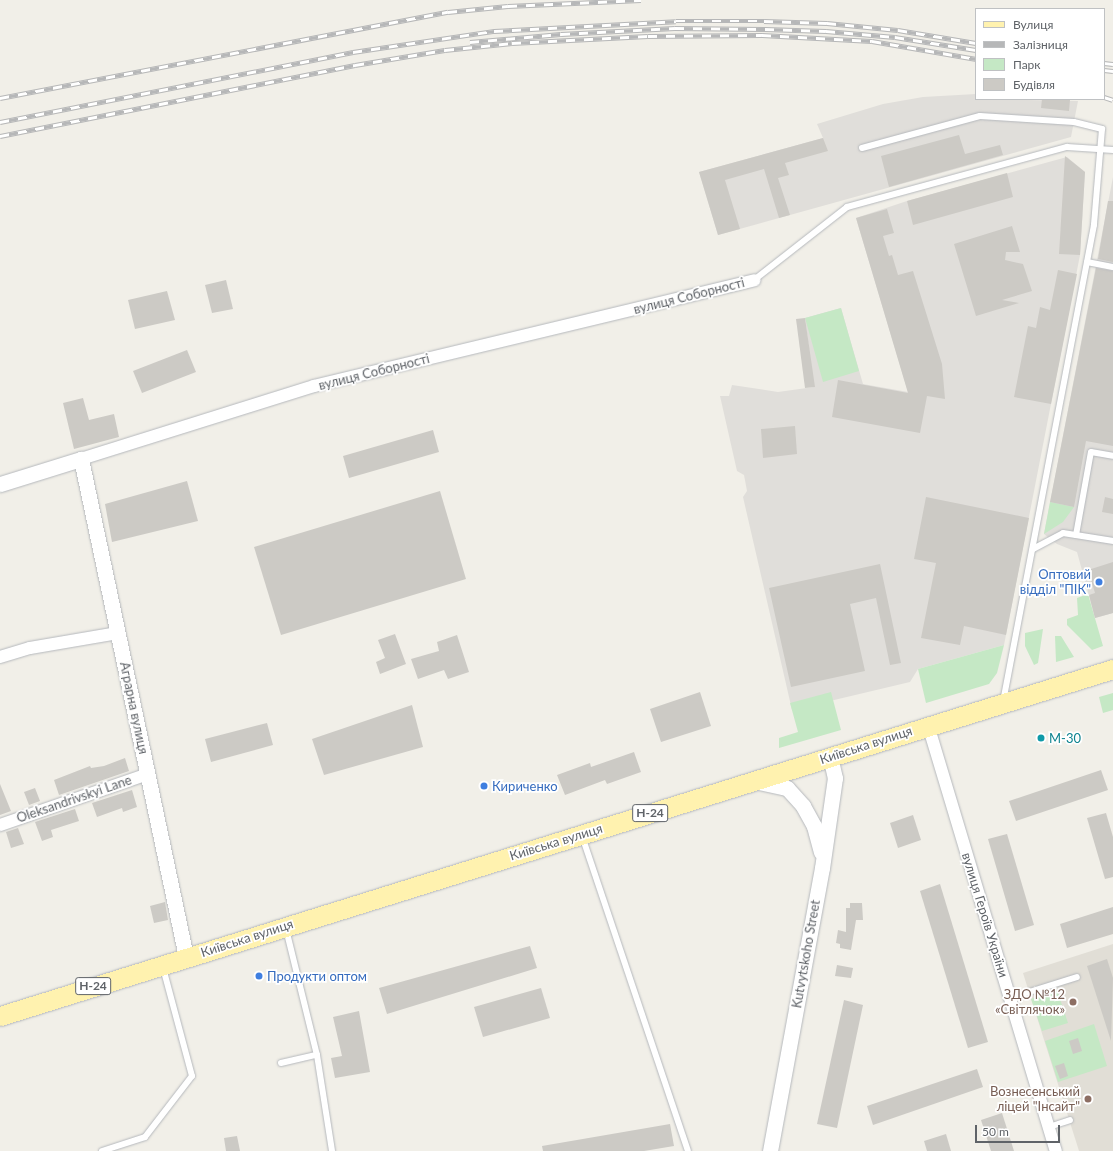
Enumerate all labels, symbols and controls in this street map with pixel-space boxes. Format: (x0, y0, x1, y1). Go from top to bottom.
legend (975, 8, 1105, 100)
text: Вулиця (1013, 17, 1053, 32)
text: Залізниця (1013, 37, 1068, 52)
text: Парк (1013, 57, 1041, 72)
text: Будівля (1013, 77, 1055, 92)
street label: вулиця Соборності (632, 275, 746, 317)
street label: вулиця Соборності (317, 351, 431, 393)
place label: Оптовий відділ "ПІК" (1020, 567, 1091, 598)
marker: Оптовий відділ "ПІК" (1094, 577, 1104, 587)
street label: Аграрна вулиця (117, 660, 151, 756)
street label: Київська вулиця (818, 723, 914, 767)
place label: М-30 (1049, 730, 1081, 746)
marker: М-30 (1036, 733, 1046, 743)
street label: Oleksandrivskyi Lane (14, 772, 134, 826)
place label: Кириченко (492, 778, 558, 794)
marker: Кириченко (479, 781, 489, 791)
road number: Н-24 (632, 803, 668, 823)
street label: Київська вулиця (508, 820, 604, 864)
street label: вулиця Героїв України (959, 851, 1011, 979)
street label: Kutvytskoho Street (789, 899, 823, 1009)
street label: Київська вулиця (199, 916, 295, 960)
place label: Продукти оптом (267, 968, 367, 984)
marker: Продукти оптом (254, 971, 264, 981)
road number: Н-24 (75, 976, 111, 996)
place label: ЗДО №12 «Світлячок» (995, 987, 1065, 1018)
marker: ЗДО №12 «Світлячок» (1068, 997, 1078, 1007)
place label: Вознесенський ліцей "Інсайт" (990, 1084, 1080, 1115)
marker: Вознесенський ліцей "Інсайт" (1083, 1094, 1093, 1104)
scale bar (977, 1117, 1062, 1143)
text: 50 m (982, 1124, 1009, 1139)

